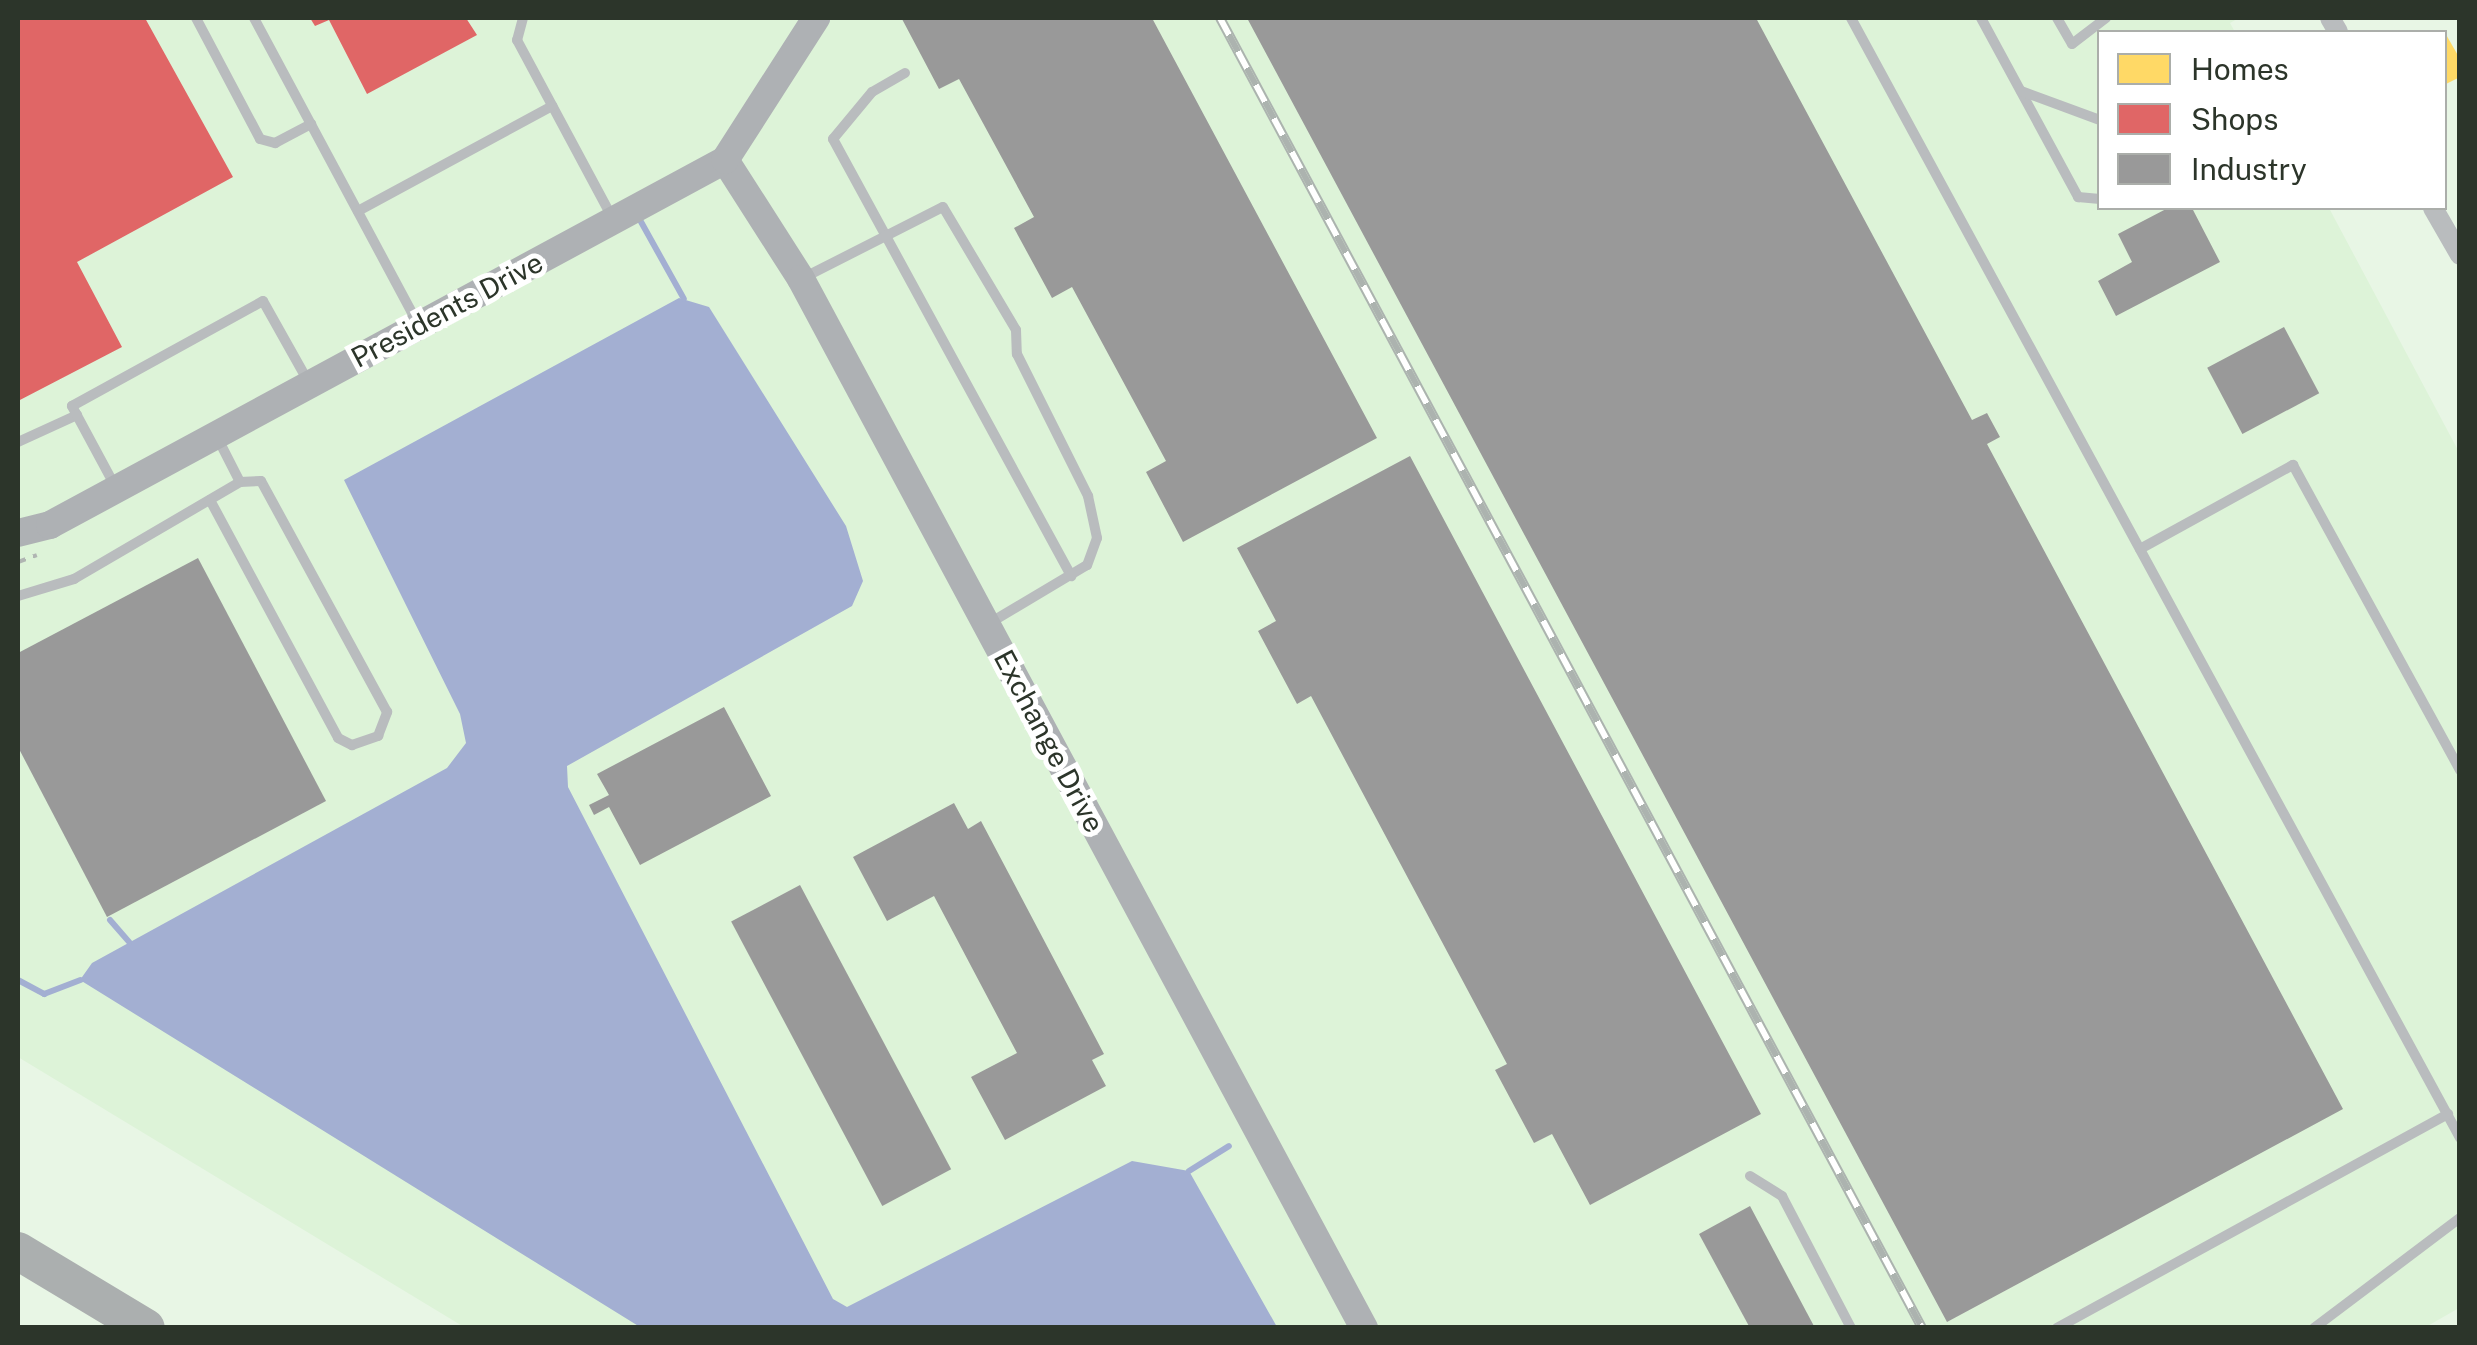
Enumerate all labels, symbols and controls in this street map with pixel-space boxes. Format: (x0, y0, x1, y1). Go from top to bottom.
legend (2097, 30, 2447, 210)
text: Homes (2191, 51, 2289, 87)
text: Shops (2191, 101, 2278, 137)
text: Industry (2191, 151, 2307, 187)
street label: Presidents Drive (345, 245, 549, 375)
street label: Exchange Drive (987, 644, 1111, 838)

